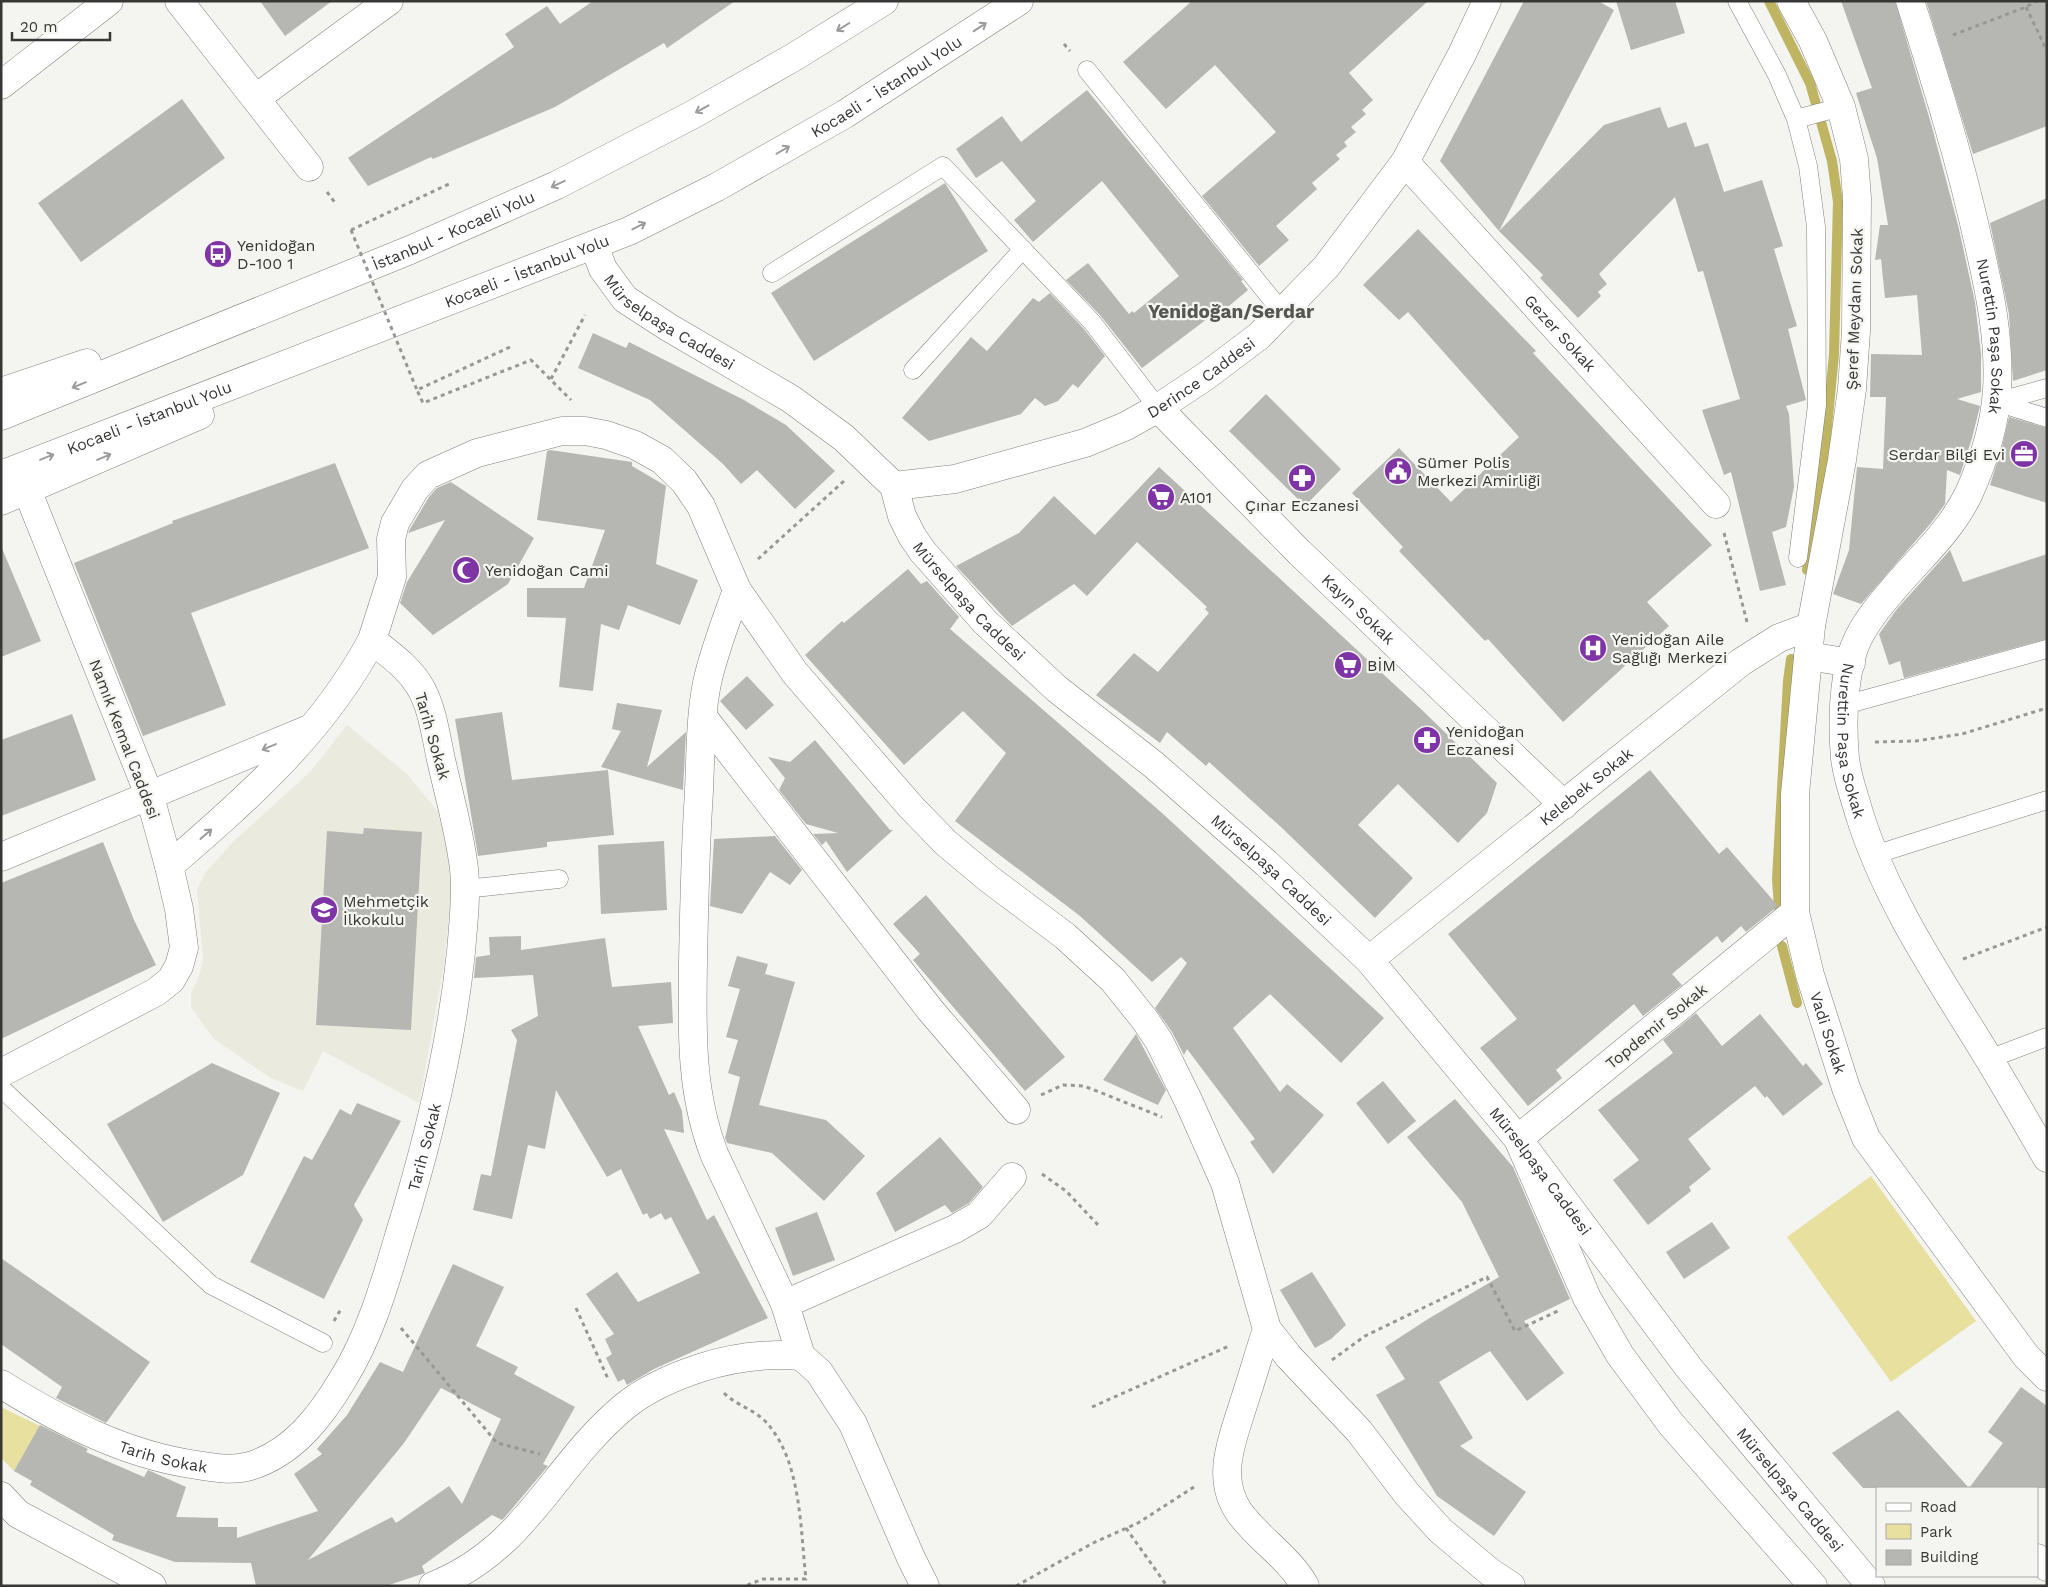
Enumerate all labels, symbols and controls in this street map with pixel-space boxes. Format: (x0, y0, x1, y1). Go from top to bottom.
scale bar (12, 10, 110, 42)
text: 20 m (20, 18, 58, 36)
one-way arrow (973, 22, 987, 32)
one-way arrow (836, 23, 850, 33)
street label: Kocaeli - İstanbul Yolu (807, 32, 965, 142)
one-way arrow (695, 104, 710, 114)
one-way arrow (775, 144, 789, 154)
one-way arrow (551, 180, 566, 189)
street label: İstanbul - Kocaeli Yolu (370, 187, 538, 274)
one-way arrow (631, 221, 646, 230)
street label: Şeref Meydanı Sokak (1842, 228, 1867, 390)
street label: Kocaeli - İstanbul Yolu (442, 231, 612, 312)
place label: Yenidoğan D-100 1 (237, 236, 316, 273)
bus stop icon: Yenidoğan D-100 1 (203, 239, 233, 269)
street label: Nurettin Paşa Sokak (1972, 257, 2007, 415)
street label: Mürselpaşa Caddesi (600, 270, 738, 374)
street label: Gezer Sokak (1520, 291, 1600, 376)
district label: Yenidoğan/Serdar (1148, 300, 1315, 323)
street label: Derince Caddesi (1144, 334, 1259, 422)
street label: Kocaeli - İstanbul Yolu (64, 377, 234, 458)
one-way arrow (72, 380, 87, 390)
office icon: Serdar Bilgi Evi (2009, 439, 2039, 469)
place label: Serdar Bilgi Evi (1888, 445, 2005, 464)
one-way arrow (96, 451, 111, 461)
one-way arrow (38, 452, 54, 461)
place label: Sümer Polis Merkezi Amirliği (1417, 453, 1540, 490)
public building icon: Sümer Polis Merkezi Amirliği (1383, 456, 1413, 486)
pharmacy icon: Çınar Eczanesi (1287, 463, 1317, 493)
supermarket icon: A101 (1146, 482, 1176, 512)
place label: A101 (1180, 488, 1212, 507)
place label: Çınar Eczanesi (1245, 496, 1359, 515)
street label: Mürselpaşa Caddesi (909, 538, 1029, 665)
mosque icon: Yenidoğan Cami (451, 555, 481, 585)
place label: Yenidoğan Cami (485, 561, 609, 580)
street label: Kayın Sokak (1318, 570, 1399, 649)
place label: Yenidoğan Aile Sağlığı Merkezi (1612, 630, 1727, 667)
hospital icon: Yenidoğan Aile Sağlığı Merkezi (1578, 633, 1608, 663)
supermarket icon: BİM (1333, 650, 1363, 680)
place label: BİM (1367, 656, 1396, 675)
street label: Namık Kemal Caddesi (85, 657, 164, 822)
street label: Nurettin Paşa Sokak (1833, 661, 1869, 821)
street label: Tarih Sokak (411, 690, 454, 782)
place label: Yenidoğan Eczanesi (1446, 722, 1525, 759)
pharmacy icon: Yenidoğan Eczanesi (1412, 725, 1442, 755)
one-way arrow (262, 742, 277, 752)
street label: Kelebek Sokak (1536, 744, 1637, 830)
street label: Mürselpaşa Caddesi (1207, 810, 1335, 930)
one-way arrow (199, 829, 212, 840)
place label: Mehmetçik İlkokulu (343, 892, 429, 929)
school or university icon: Mehmetçik İlkokulu (309, 895, 339, 925)
street label: Topdemir Sokak (1602, 980, 1711, 1073)
street label: Vadi Sokak (1806, 990, 1850, 1076)
street label: Tarih Sokak (404, 1101, 445, 1193)
street label: Mürselpaşa Caddesi (1485, 1103, 1595, 1239)
street label: Mürselpaşa Caddesi (1733, 1424, 1847, 1556)
street label: Tarih Sokak (117, 1437, 209, 1477)
legend (1876, 1487, 2038, 1577)
text: Road (1920, 1498, 1957, 1516)
text: Park (1920, 1523, 1953, 1541)
text: Building (1920, 1548, 1978, 1566)

